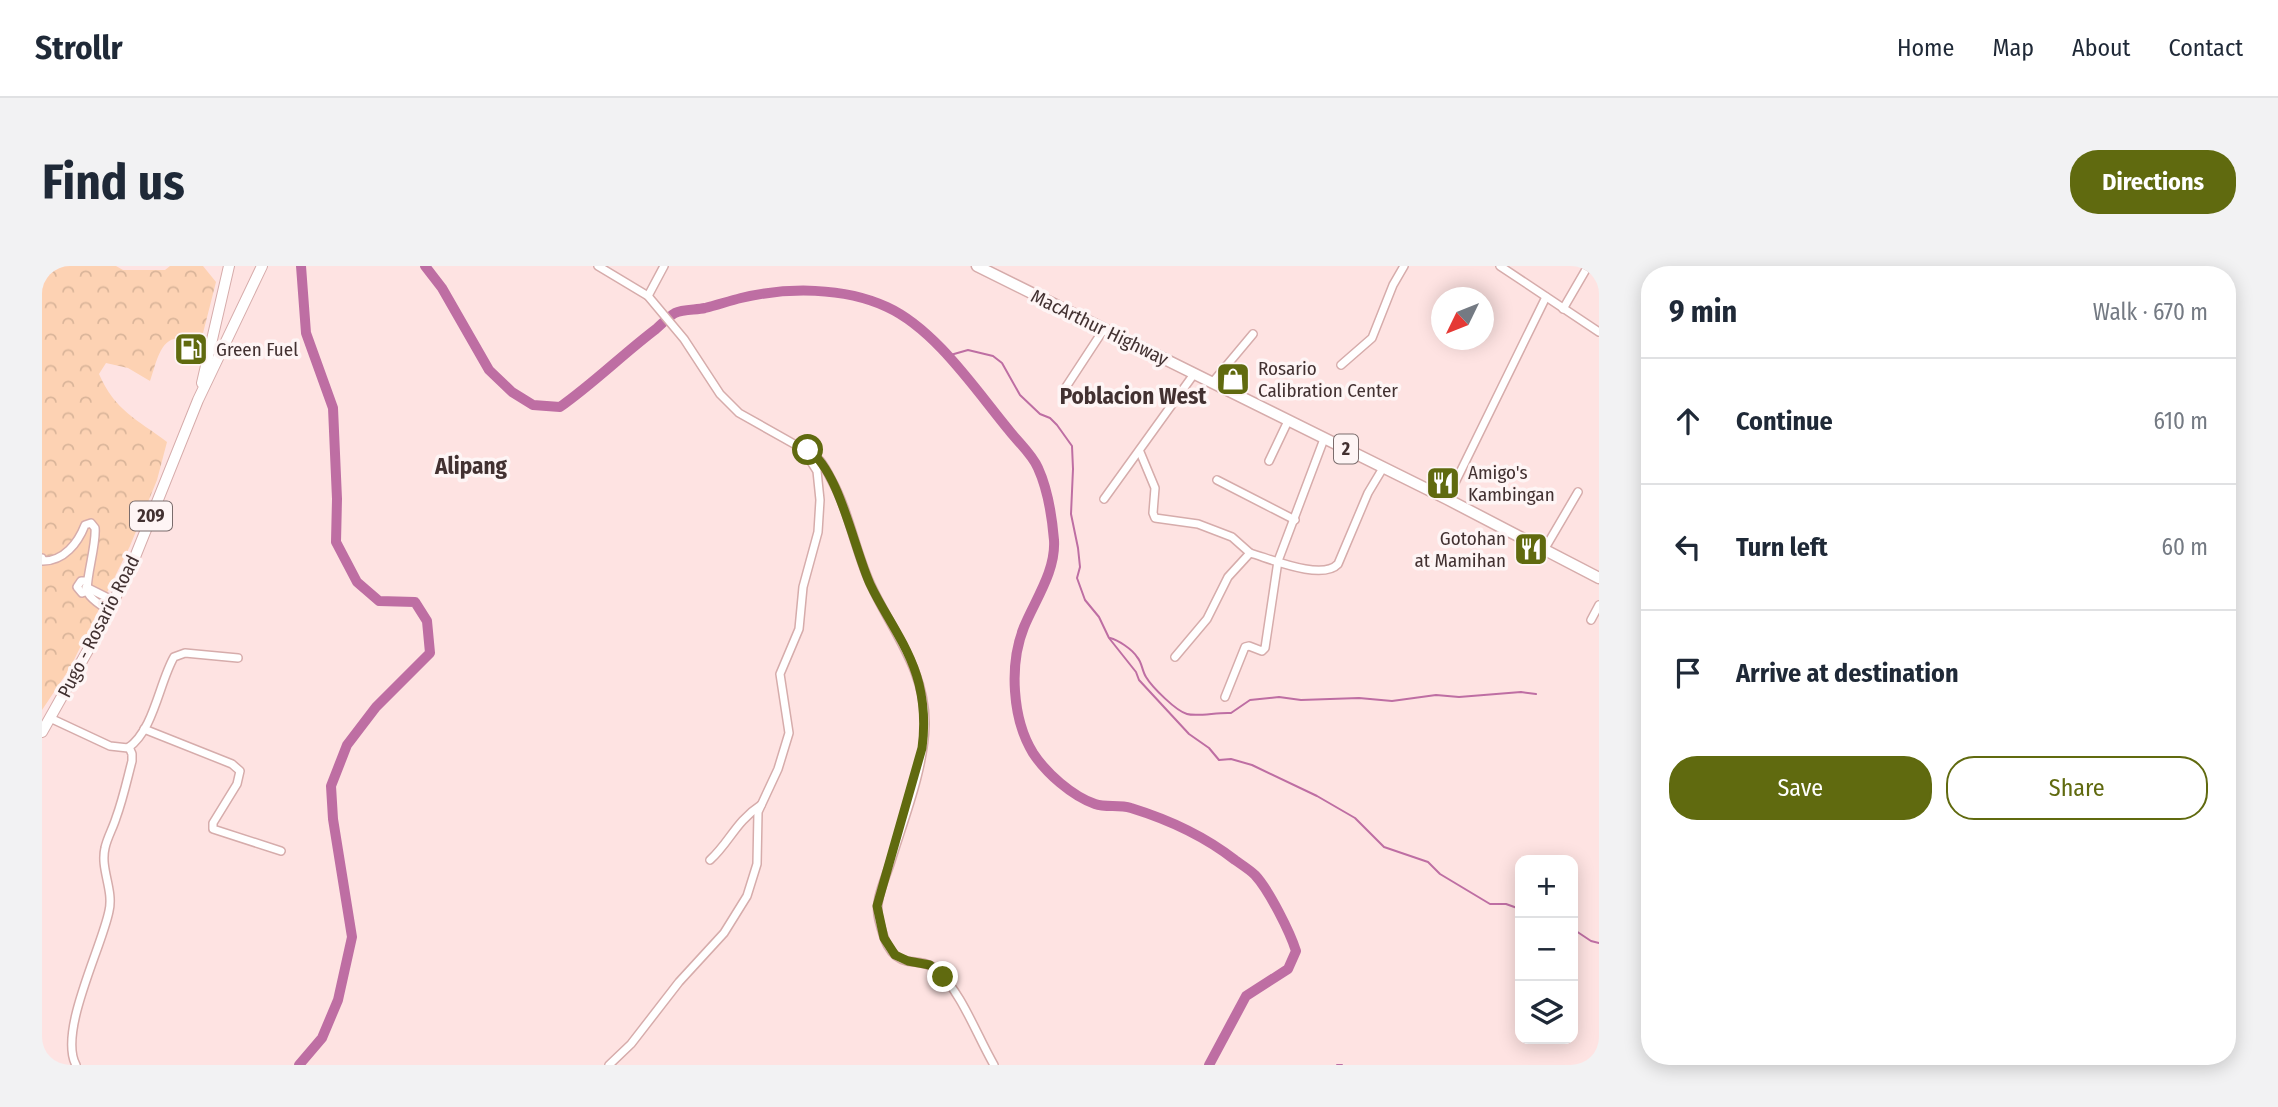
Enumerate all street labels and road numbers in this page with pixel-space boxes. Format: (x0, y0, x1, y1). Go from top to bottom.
street label: MacArthur Highway (1027, 284, 1173, 371)
road number: 2 (1334, 434, 1358, 464)
road number: 209 (130, 502, 172, 530)
street label: Pugo - Rosario Road (53, 551, 144, 701)

